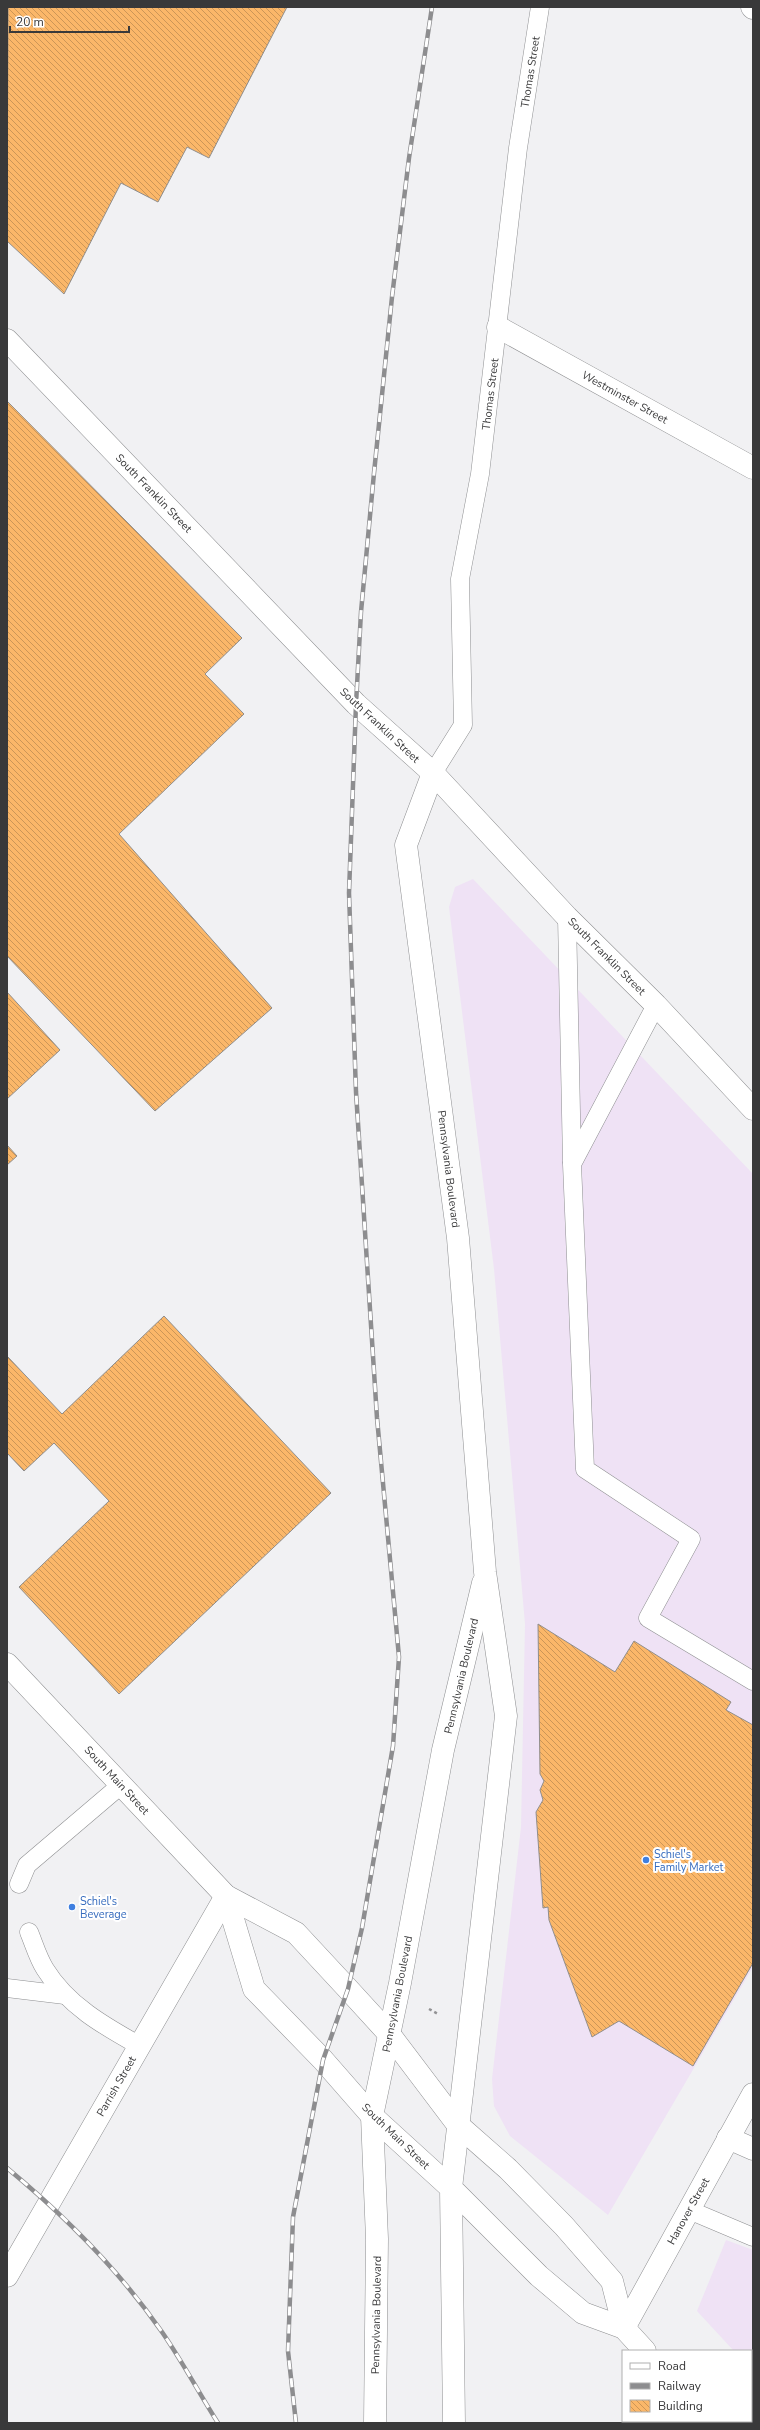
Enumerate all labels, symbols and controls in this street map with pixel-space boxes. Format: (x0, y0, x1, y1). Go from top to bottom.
scale bar (10, 8, 129, 34)
text: 20 m (16, 14, 44, 30)
street label: Thomas Street (517, 35, 544, 109)
street label: Thomas Street (479, 357, 502, 431)
street label: Westminster Street (579, 368, 671, 427)
street label: South Franklin Street (112, 451, 195, 536)
street label: South Franklin Street (336, 684, 423, 766)
street label: South Franklin Street (564, 914, 649, 999)
street label: Pennsylvania Boulevard (434, 1109, 463, 1229)
street label: Pennsylvania Boulevard (441, 1617, 482, 1735)
street label: South Main Street (81, 1743, 153, 1818)
place label: Schiel's Family Market (654, 1847, 724, 1875)
marker: Schiel's Family Market (641, 1855, 651, 1865)
place label: Schiel's Beverage (80, 1894, 127, 1922)
marker: Schiel's Beverage (67, 1902, 77, 1912)
street label: Pennsylvania Boulevard (379, 1935, 416, 2054)
street label: Parrish Street (93, 2053, 140, 2119)
street label: South Main Street (358, 2100, 433, 2173)
street label: Hanover Street (664, 2175, 713, 2248)
street label: Pennsylvania Boulevard (368, 2256, 385, 2374)
legend (622, 2350, 752, 2422)
text: Road (658, 2358, 686, 2374)
text: Railway (658, 2378, 702, 2394)
text: Building (658, 2398, 703, 2414)

